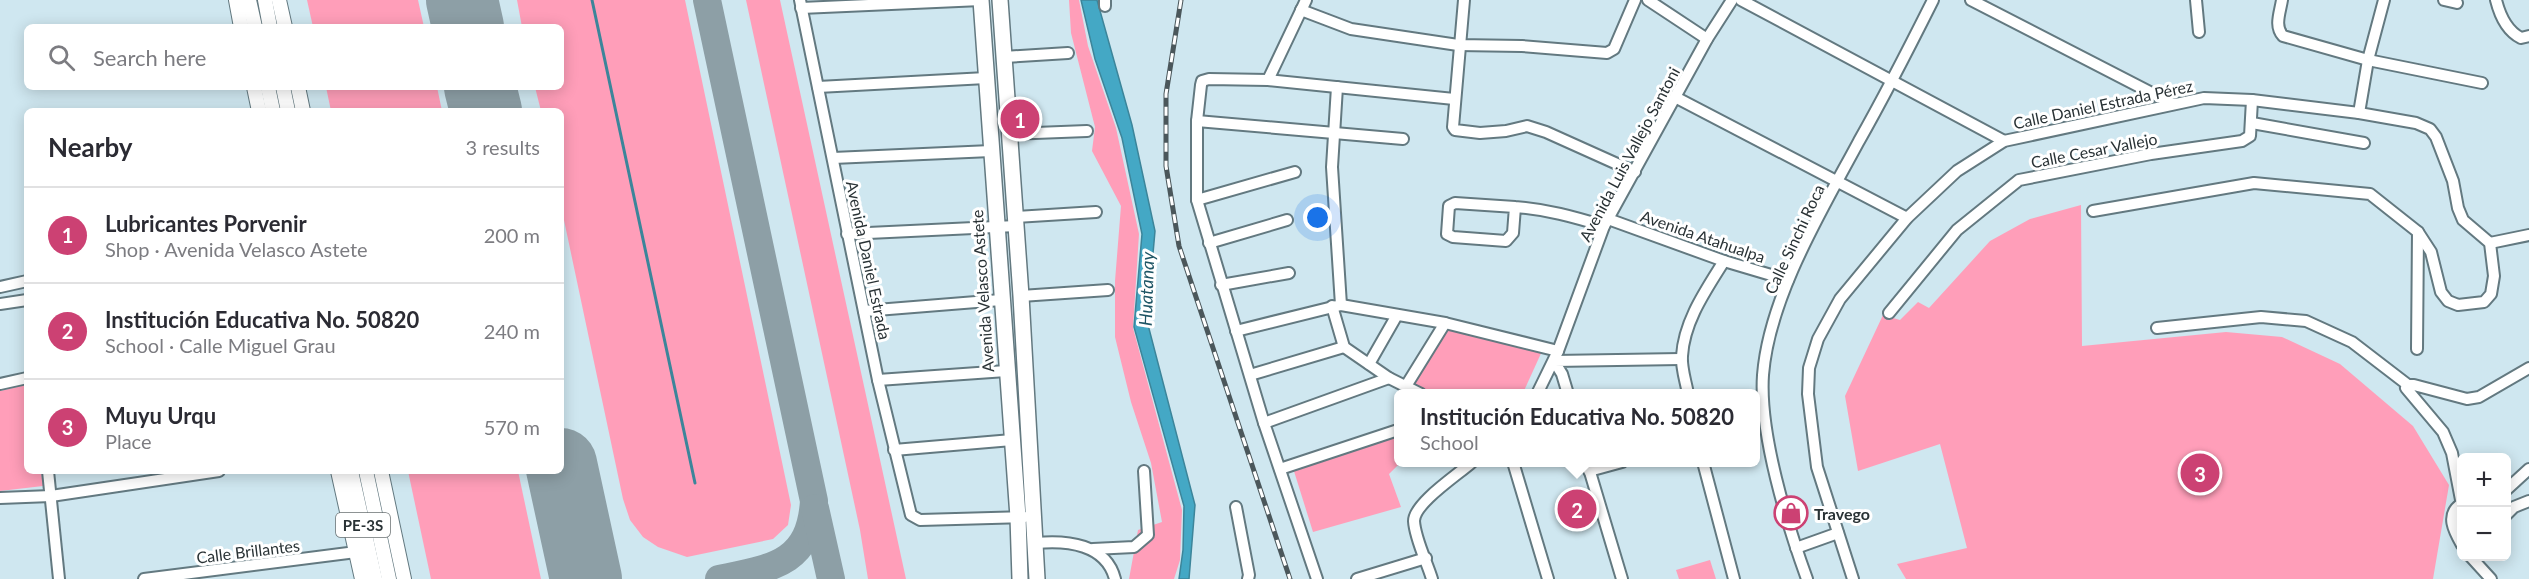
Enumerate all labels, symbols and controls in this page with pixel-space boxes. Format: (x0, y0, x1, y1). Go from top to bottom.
search box (24, 24, 564, 90)
icon: search (45, 41, 78, 74)
text: Search here (93, 44, 206, 71)
street label: Avenida Luis Vallejo Santoni (1575, 63, 1683, 245)
street label: Calle Daniel Estrada Pérez (2012, 76, 2194, 132)
pin: 1 (1000, 96, 1040, 142)
street label: Calle Cesar Vallejo (2029, 128, 2159, 172)
text: Nearby (48, 131, 133, 163)
text: 3 results (465, 135, 540, 159)
street label: Avenida Daniel Estrada (843, 179, 895, 341)
street label: Calle Sinchi Roca (1760, 181, 1828, 297)
your location (1303, 203, 1332, 232)
street label: Avenida Atahualpa (1638, 206, 1768, 266)
street label: Avenida Velasco Astete (967, 209, 997, 373)
text: Lubricantes Porvenir (105, 210, 307, 237)
text: 1 (62, 223, 73, 247)
text: 200 m (484, 223, 540, 247)
text: Shop · Avenida Velasco Astete (105, 237, 368, 261)
water label: Huatanay (1134, 251, 1158, 326)
text: Institución Educativa No. 50820 (105, 306, 419, 333)
text: 2 (62, 319, 73, 343)
text: 240 m (484, 319, 540, 343)
text: School · Calle Miguel Grau (105, 333, 336, 357)
popup (1394, 389, 1760, 467)
text: Muyu Urqu (105, 402, 216, 429)
text: Institución Educativa No. 50820 (1420, 403, 1734, 430)
text: 3 (62, 415, 73, 439)
text: 570 m (484, 415, 540, 439)
text: Place (105, 429, 152, 453)
text: School (1420, 430, 1479, 454)
pin: 3 (2180, 450, 2220, 496)
map controls (2457, 453, 2511, 561)
button: + (2457, 453, 2511, 507)
pin: 2 (1558, 486, 1596, 532)
shop icon: Travego (1773, 495, 1809, 531)
place label: Travego (1814, 504, 1870, 523)
button: − (2457, 507, 2511, 561)
road number: PE-3S (336, 513, 390, 537)
street label: Calle Brillantes (195, 535, 301, 567)

